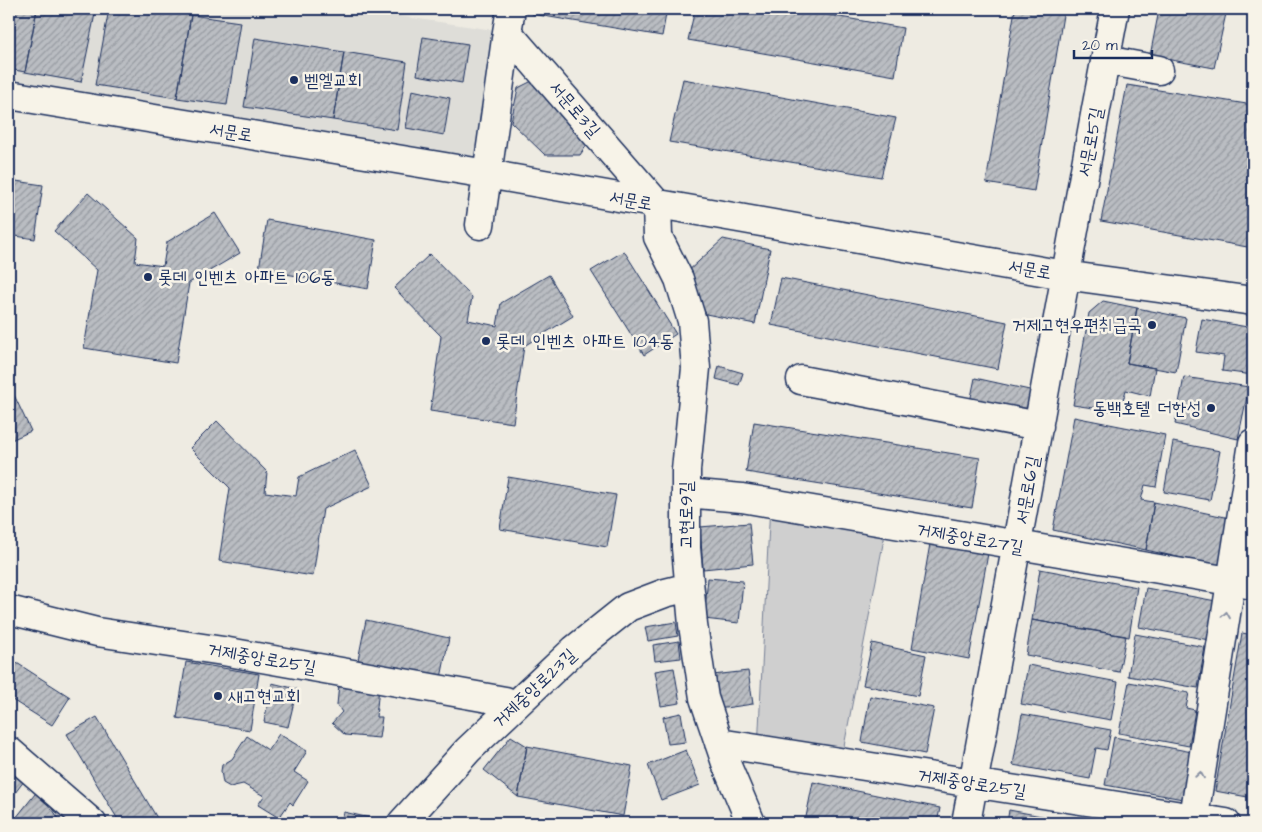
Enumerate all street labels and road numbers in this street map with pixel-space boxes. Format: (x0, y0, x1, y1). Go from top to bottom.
street label: 서문로3길 (543, 76, 606, 143)
street label: 서문로5길 (1071, 105, 1110, 179)
street label: 서문로 (208, 117, 254, 148)
street label: 서문로 (607, 184, 654, 217)
street label: 서문로 (1006, 253, 1053, 286)
street label: 서문로6길 (1009, 453, 1046, 526)
street label: 고현로9길 (674, 480, 699, 549)
street label: 거제중앙로27길 (914, 517, 1026, 560)
street label: 거제중앙로25길 (206, 637, 319, 680)
street label: 거제중앙로23길 (487, 643, 582, 734)
street label: 거제중앙로25길 (916, 763, 1029, 805)

